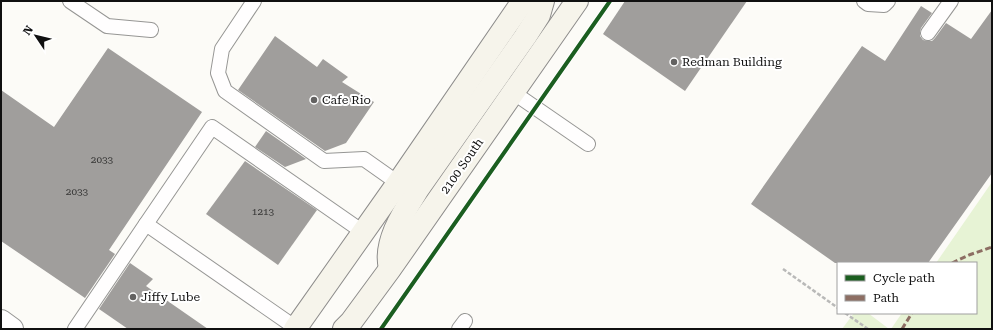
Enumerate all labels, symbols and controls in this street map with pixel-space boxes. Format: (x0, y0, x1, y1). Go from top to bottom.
north arrow (16, 16, 56, 56)
text: N (20, 23, 36, 38)
place label: Redman Building (682, 55, 782, 69)
marker: Redman Building (669, 57, 679, 67)
place label: Cafe Rio (322, 93, 371, 107)
marker: Cafe Rio (309, 95, 319, 105)
street label: 2100 South (438, 135, 486, 197)
house number: 2033 (91, 154, 114, 165)
house number: 2033 (66, 186, 89, 197)
house number: 1213 (252, 206, 275, 217)
legend (837, 262, 977, 314)
text: Cycle path (873, 271, 935, 285)
place label: Jiffy Lube (141, 290, 200, 304)
text: Path (873, 291, 899, 305)
marker: Jiffy Lube (128, 292, 138, 302)

